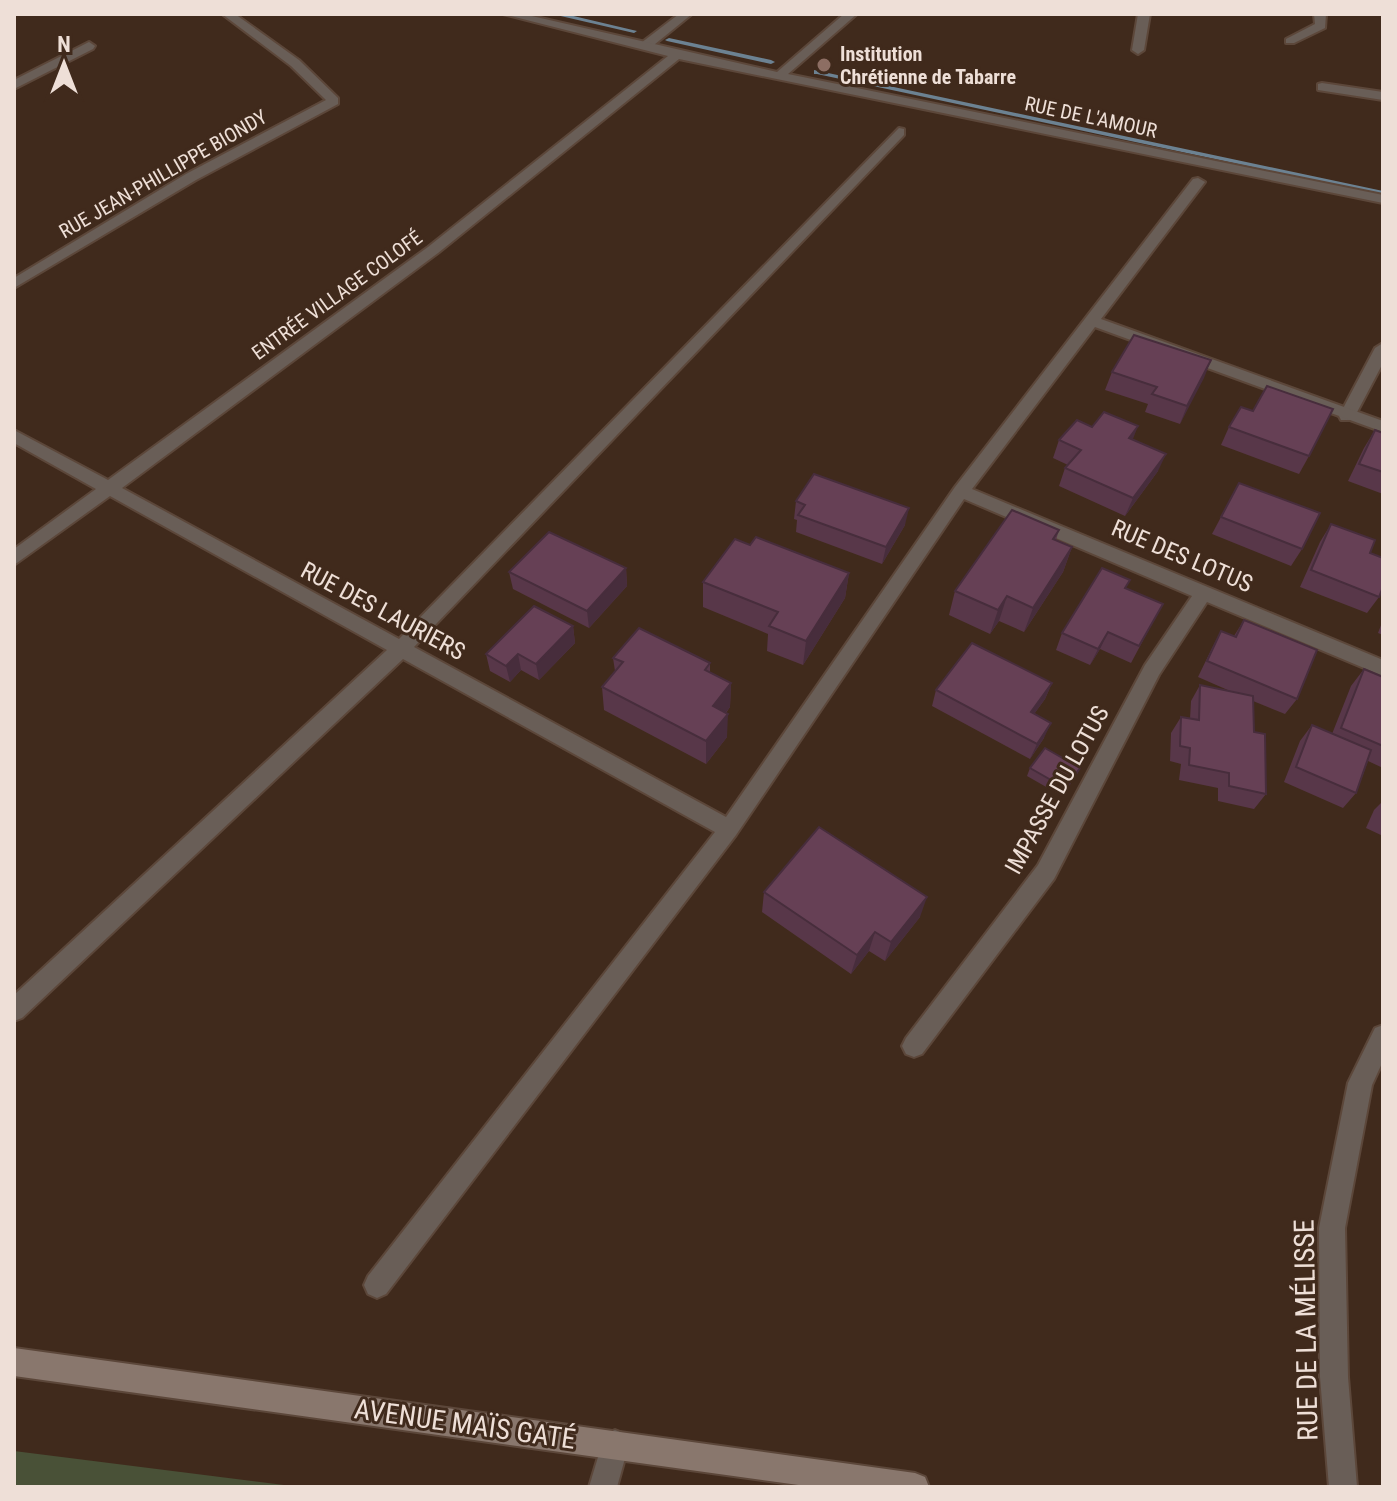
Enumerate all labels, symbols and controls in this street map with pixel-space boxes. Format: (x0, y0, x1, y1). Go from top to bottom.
north arrow (24, 24, 104, 104)
text: N (57, 32, 71, 57)
place label: Institution Chrétienne de Tabarre (840, 42, 1016, 89)
marker: Institution Chrétienne de Tabarre (815, 56, 833, 74)
street label: RUE DE L'AMOUR (1023, 91, 1160, 143)
street label: RUE JEAN-PHILLIPPE BIONDY (55, 104, 272, 243)
street label: ENTRÉE VILLAGE COLOFÉ (247, 225, 427, 365)
street label: RUE DES LOTUS (1107, 514, 1257, 598)
street label: RUE DES LAURIERS (296, 556, 470, 666)
street label: IMPASSE DU LOTUS (999, 701, 1115, 879)
street label: RUE DE LA MÉLISSE (1288, 1219, 1324, 1441)
street label: AVENUE MAÏS GATÉ (352, 1392, 578, 1456)

